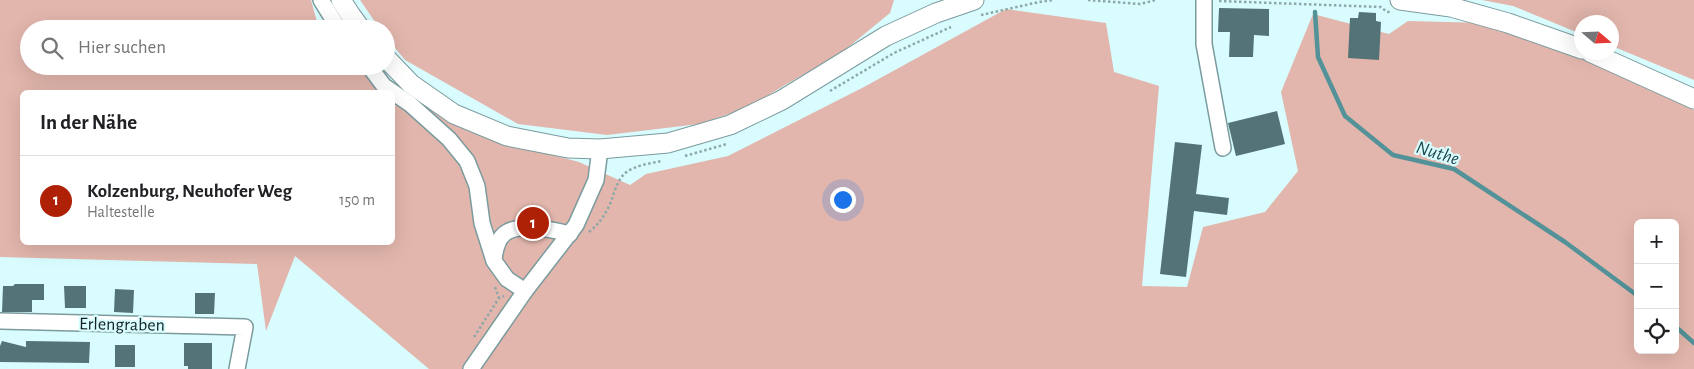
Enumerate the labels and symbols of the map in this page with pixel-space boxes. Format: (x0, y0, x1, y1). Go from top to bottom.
north arrow (1574, 15, 1619, 60)
water label: Nuthe (1414, 138, 1461, 169)
your location (830, 187, 856, 213)
pin: 1 (517, 204, 549, 242)
street label: Erlengraben (79, 315, 165, 335)

